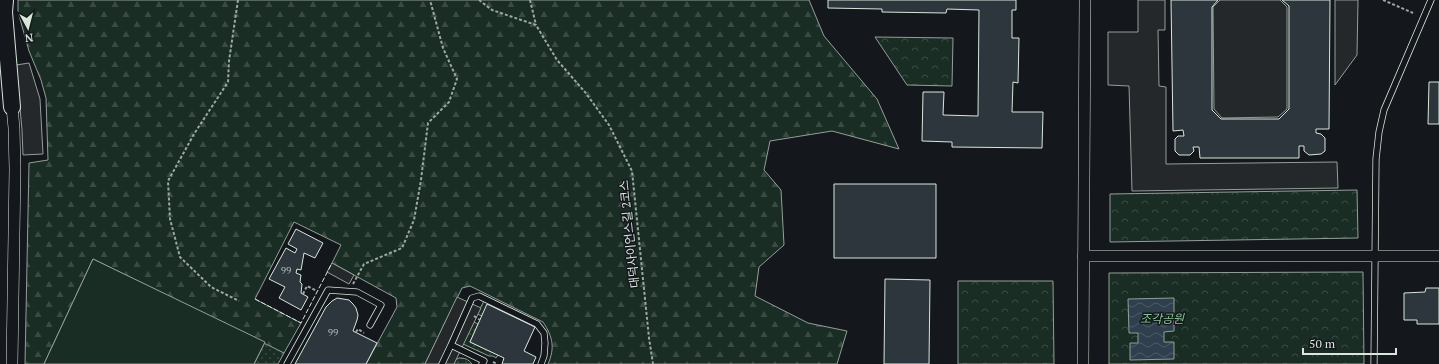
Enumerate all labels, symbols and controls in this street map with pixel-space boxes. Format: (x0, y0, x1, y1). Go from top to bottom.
north arrow (8, 8, 48, 48)
text: N (24, 30, 34, 45)
street label: 대덕사이언스길 2코스 (616, 179, 642, 289)
house number: 99 (281, 264, 291, 277)
park label: 조각공원 (1140, 311, 1185, 326)
house number: 99 (328, 326, 338, 339)
scale bar (1303, 330, 1396, 356)
text: 50 m (1309, 336, 1336, 351)

